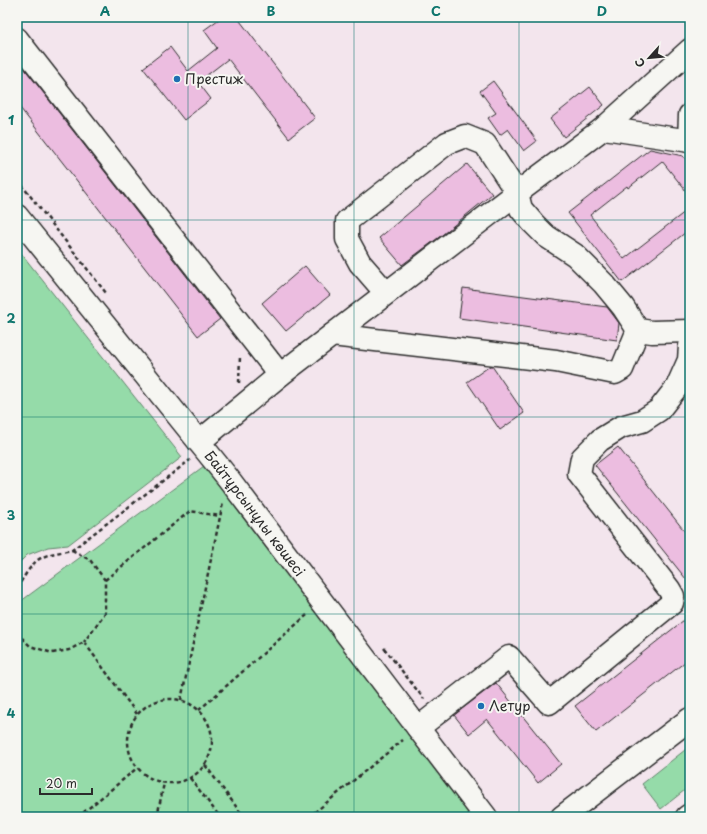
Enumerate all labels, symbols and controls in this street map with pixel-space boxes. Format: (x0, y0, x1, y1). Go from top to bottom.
text: A (100, 1, 110, 20)
text: B (267, 1, 276, 20)
text: C (431, 1, 441, 20)
text: D (597, 1, 607, 20)
north arrow (629, 38, 669, 78)
text: С (630, 55, 649, 70)
place label: Престиж (185, 68, 244, 89)
marker: Престиж (172, 74, 182, 84)
text: 1 (8, 110, 14, 129)
text: 2 (6, 308, 16, 327)
street label: Байтұрсынұлы көшесі (200, 446, 310, 581)
text: 3 (7, 505, 16, 524)
place label: Летур (489, 695, 530, 716)
marker: Летур (476, 701, 486, 711)
text: 4 (7, 703, 16, 722)
scale bar (40, 770, 92, 796)
text: 20 m (46, 774, 77, 792)

